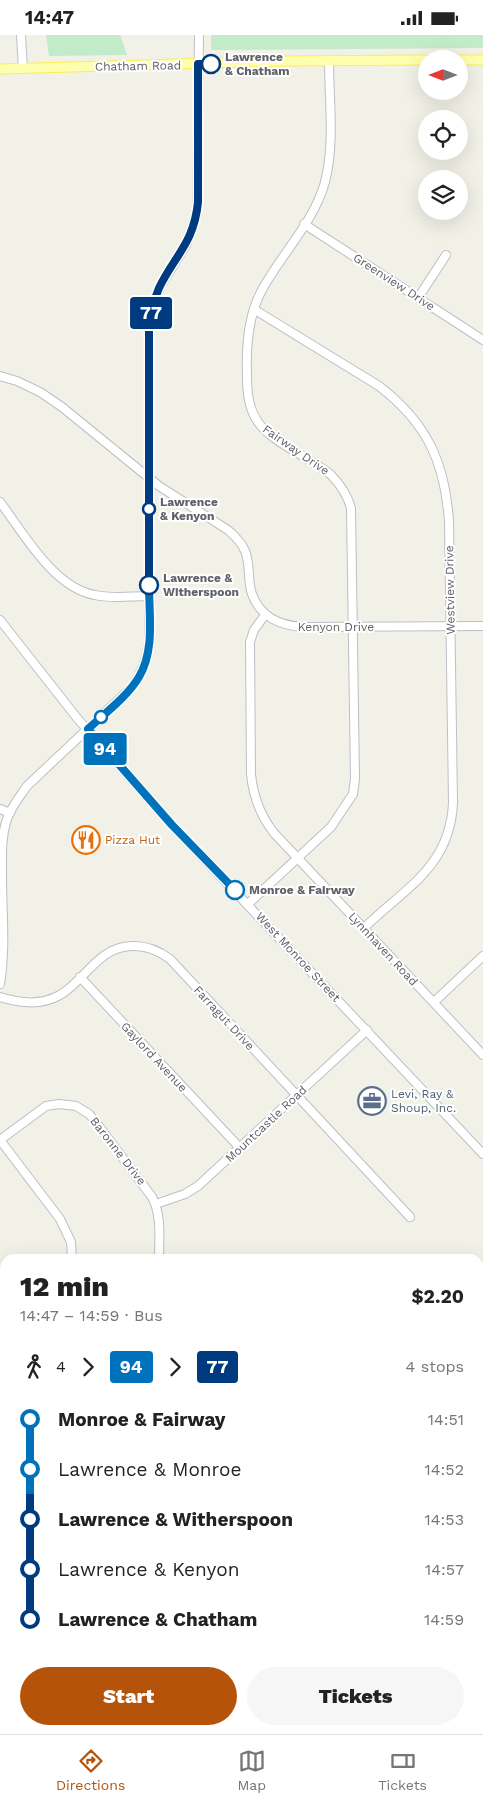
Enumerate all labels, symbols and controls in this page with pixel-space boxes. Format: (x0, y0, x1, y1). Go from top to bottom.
text: 14:47 (25, 6, 74, 29)
place label: Lawrence & Chatham (225, 50, 290, 78)
north arrow (418, 50, 468, 100)
map controls (418, 50, 468, 220)
marker: Lawrence & Chatham (201, 54, 221, 74)
street label: Chatham Road (95, 58, 181, 74)
button: locate (418, 110, 468, 160)
button: layers (418, 170, 468, 220)
street label: Greenview Drive (351, 250, 437, 314)
line badge: 77 (128, 297, 174, 329)
text: 77 (140, 302, 162, 323)
street label: Fairway Drive (260, 422, 332, 478)
place label: Lawrence & Kenyon (160, 495, 218, 523)
marker: Lawrence & Kenyon (142, 502, 156, 516)
street label: Westview Drive (442, 545, 458, 635)
place label: Lawrence & Witherspoon (163, 571, 239, 599)
marker: Lawrence & Witherspoon (139, 575, 159, 595)
street label: Kenyon Drive (298, 620, 374, 634)
unlabelled marker (94, 710, 108, 724)
line badge: 94 (82, 733, 128, 765)
text: 94 (94, 738, 116, 759)
restaurant icon: Pizza Hut (71, 825, 101, 855)
place label: Pizza Hut (105, 833, 160, 847)
marker: Monroe & Fairway (225, 880, 245, 900)
place label: Monroe & Fairway (249, 883, 355, 897)
street label: West Monroe Street (253, 909, 343, 1005)
street label: Lynnhaven Road (345, 909, 421, 989)
street label: Farragut Drive (191, 983, 257, 1053)
street label: Gaylord Avenue (118, 1019, 190, 1095)
street label: Mountcastle Road (222, 1083, 310, 1165)
office icon: Levi, Ray & Shoup, Inc. (357, 1086, 387, 1116)
place label: Levi, Ray & Shoup, Inc. (391, 1087, 456, 1115)
street label: Baronne Drive (87, 1114, 149, 1188)
text: 12 min (20, 1270, 109, 1303)
text: $2.20 (411, 1285, 464, 1308)
text: 14:47 – 14:59 · Bus (20, 1306, 163, 1325)
icon: walk (20, 1353, 48, 1381)
icon: forward (74, 1353, 102, 1381)
icon: forward (161, 1353, 189, 1381)
text: 94 (120, 1356, 143, 1377)
text: 77 (207, 1356, 228, 1377)
text: 4 (56, 1357, 66, 1376)
text: 4 stops (406, 1357, 464, 1376)
text: Monroe & Fairway (58, 1408, 226, 1431)
text: 14:51 (428, 1410, 464, 1429)
text: Lawrence & Monroe (58, 1458, 241, 1481)
text: 14:52 (425, 1460, 464, 1479)
text: Lawrence & Witherspoon (58, 1508, 293, 1531)
text: 14:53 (425, 1510, 464, 1529)
text: Lawrence & Kenyon (58, 1558, 239, 1581)
text: 14:57 (425, 1560, 464, 1579)
text: Lawrence & Chatham (58, 1608, 257, 1631)
text: 14:59 (424, 1610, 464, 1629)
button: Start (20, 1667, 237, 1725)
button: Tickets (247, 1667, 464, 1725)
tab: Directions (56, 1747, 125, 1793)
tab: Map (238, 1747, 266, 1793)
tab: Tickets (378, 1747, 427, 1793)

